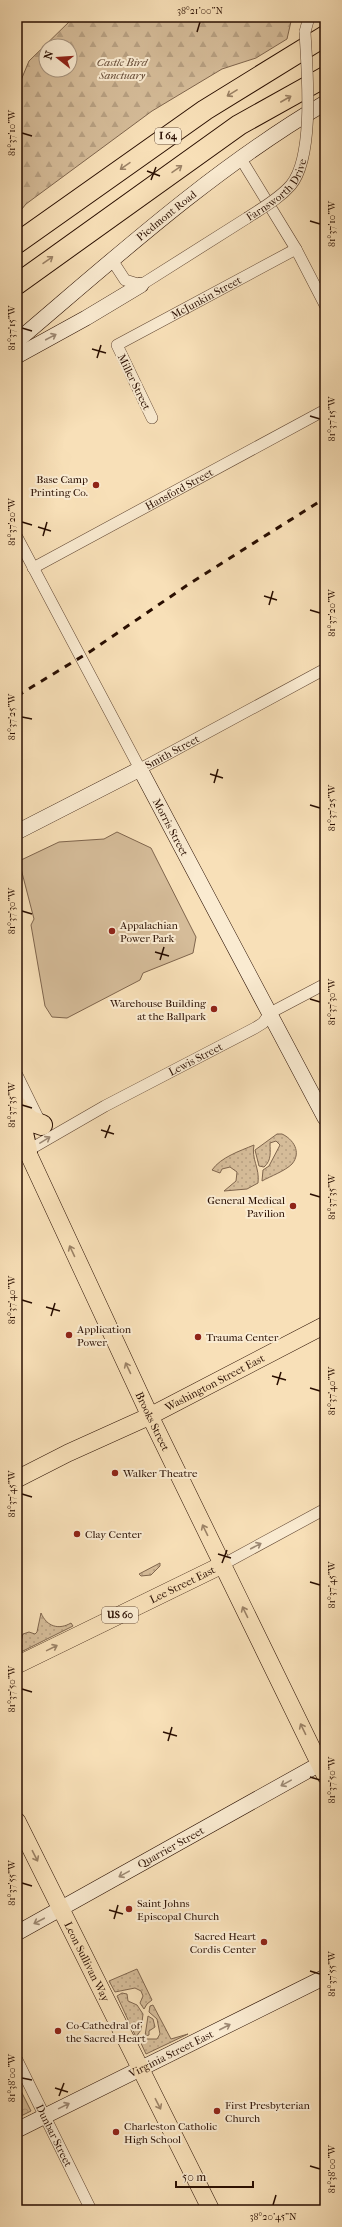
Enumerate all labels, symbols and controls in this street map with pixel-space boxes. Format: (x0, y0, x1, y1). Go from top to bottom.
text: 38°21'00"N (177, 5, 223, 17)
north arrow (38, 38, 78, 78)
text: N (41, 49, 57, 61)
park label: Castle Bird Sanctuary (97, 56, 149, 82)
one-way arrow (226, 90, 238, 98)
one-way arrow (280, 94, 292, 102)
text: 81°37'10"W (6, 109, 18, 156)
road number: I 64 (155, 128, 181, 144)
street label: Farnsworth Drive (244, 157, 309, 223)
one-way arrow (119, 162, 130, 170)
one-way arrow (171, 165, 182, 173)
street label: Piedmont Road (134, 187, 199, 243)
text: 81°37'10"W (326, 200, 338, 247)
one-way arrow (42, 256, 53, 264)
street label: McJunkin Street (169, 273, 244, 321)
text: 81°37'15"W (6, 304, 18, 350)
one-way arrow (45, 333, 57, 341)
street label: Miller Street (115, 352, 153, 412)
text: 81°37'15"W (326, 395, 338, 441)
street label: Hansford Street (143, 465, 215, 513)
place label: Base Camp Printing Co. (30, 473, 88, 499)
marker: Base Camp Printing Co. (91, 480, 101, 490)
text: 81°37'20"W (6, 497, 18, 546)
text: 81°37'20"W (326, 588, 338, 637)
text: 81°37'25"W (6, 693, 18, 740)
street label: Smith Street (143, 732, 201, 772)
text: 81°37'25"W (326, 784, 338, 831)
street label: Morris Street (150, 796, 191, 858)
text: 81°37'30"W (6, 887, 18, 934)
place label: Appalachian Power Park (119, 919, 179, 945)
marker: Appalachian Power Park (107, 926, 117, 936)
text: 81°37'30"W (326, 978, 338, 1025)
place label: Warehouse Building at the Ballpark (109, 997, 206, 1023)
marker: Warehouse Building at the Ballpark (209, 1004, 219, 1014)
street label: Lewis Street (166, 1040, 225, 1078)
text: 81°37'35"W (6, 1081, 18, 1128)
one-way arrow (39, 1136, 51, 1144)
text: 81°37'35"W (326, 1173, 338, 1220)
place label: General Medical Pavilion (207, 1194, 286, 1220)
marker: General Medical Pavilion (288, 1201, 298, 1211)
one-way arrow (68, 1245, 75, 1257)
text: 81°37'40"W (6, 1275, 18, 1324)
place label: Application Power (76, 1323, 132, 1349)
marker: Application Power (64, 1330, 74, 1340)
place label: Trauma Center (206, 1331, 279, 1344)
marker: Trauma Center (193, 1332, 203, 1342)
street label: Washington Street East (162, 1351, 267, 1414)
one-way arrow (124, 1362, 131, 1374)
text: 81°37'40"W (326, 1366, 338, 1415)
street label: Brooks Street (133, 1390, 172, 1453)
place label: Walker Theatre (122, 1467, 198, 1480)
marker: Walker Theatre (110, 1468, 120, 1478)
text: 81°37'45"W (6, 1469, 18, 1517)
one-way arrow (201, 1524, 208, 1536)
place label: Clay Center (85, 1528, 142, 1541)
marker: Clay Center (72, 1529, 82, 1539)
one-way arrow (250, 1542, 262, 1549)
text: 81°37'45"W (326, 1560, 338, 1608)
street label: Lee Street East (148, 1563, 217, 1606)
one-way arrow (241, 1606, 248, 1618)
road number: US 60 (102, 1607, 138, 1623)
one-way arrow (46, 1644, 58, 1651)
text: 81°37'50"W (6, 1664, 18, 1712)
one-way arrow (299, 1723, 306, 1735)
text: 81°37'50"W (326, 1755, 338, 1803)
one-way arrow (280, 1779, 292, 1787)
street label: Quarrier Street (135, 1823, 206, 1871)
one-way arrow (31, 1850, 39, 1862)
text: 81°37'55"W (6, 1859, 18, 1906)
one-way arrow (118, 1870, 130, 1878)
place label: Saint Johns Episcopal Church (137, 1897, 220, 1923)
marker: Saint Johns Episcopal Church (124, 1904, 134, 1914)
one-way arrow (33, 1917, 45, 1925)
street label: Leon Sullivan Way (62, 1919, 113, 2005)
place label: Sacred Heart Cordis Center (190, 1930, 256, 1956)
marker: Sacred Heart Cordis Center (259, 1937, 269, 1947)
text: 81°37'55"W (326, 1950, 338, 1997)
place label: Co-Cathedral of the Sacred Heart (66, 2019, 146, 2045)
one-way arrow (219, 2023, 231, 2030)
marker: Co-Cathedral of the Sacred Heart (53, 2026, 63, 2036)
street label: Virginia Street East (126, 2027, 215, 2080)
text: 81°38'00"W (6, 2053, 18, 2102)
one-way arrow (155, 2098, 162, 2110)
place label: First Presbyterian Church (225, 2099, 311, 2125)
street label: Dunbar Street (33, 2102, 75, 2169)
one-way arrow (58, 2102, 70, 2110)
marker: First Presbyterian Church (212, 2106, 222, 2116)
place label: Charleston Catholic High School (124, 2120, 217, 2146)
marker: Charleston Catholic High School (111, 2127, 121, 2137)
text: 81°38'00"W (326, 2144, 338, 2193)
scale bar (176, 2163, 253, 2189)
text: 50 m (182, 2170, 206, 2184)
text: 38°20'45"N (249, 2211, 297, 2223)

